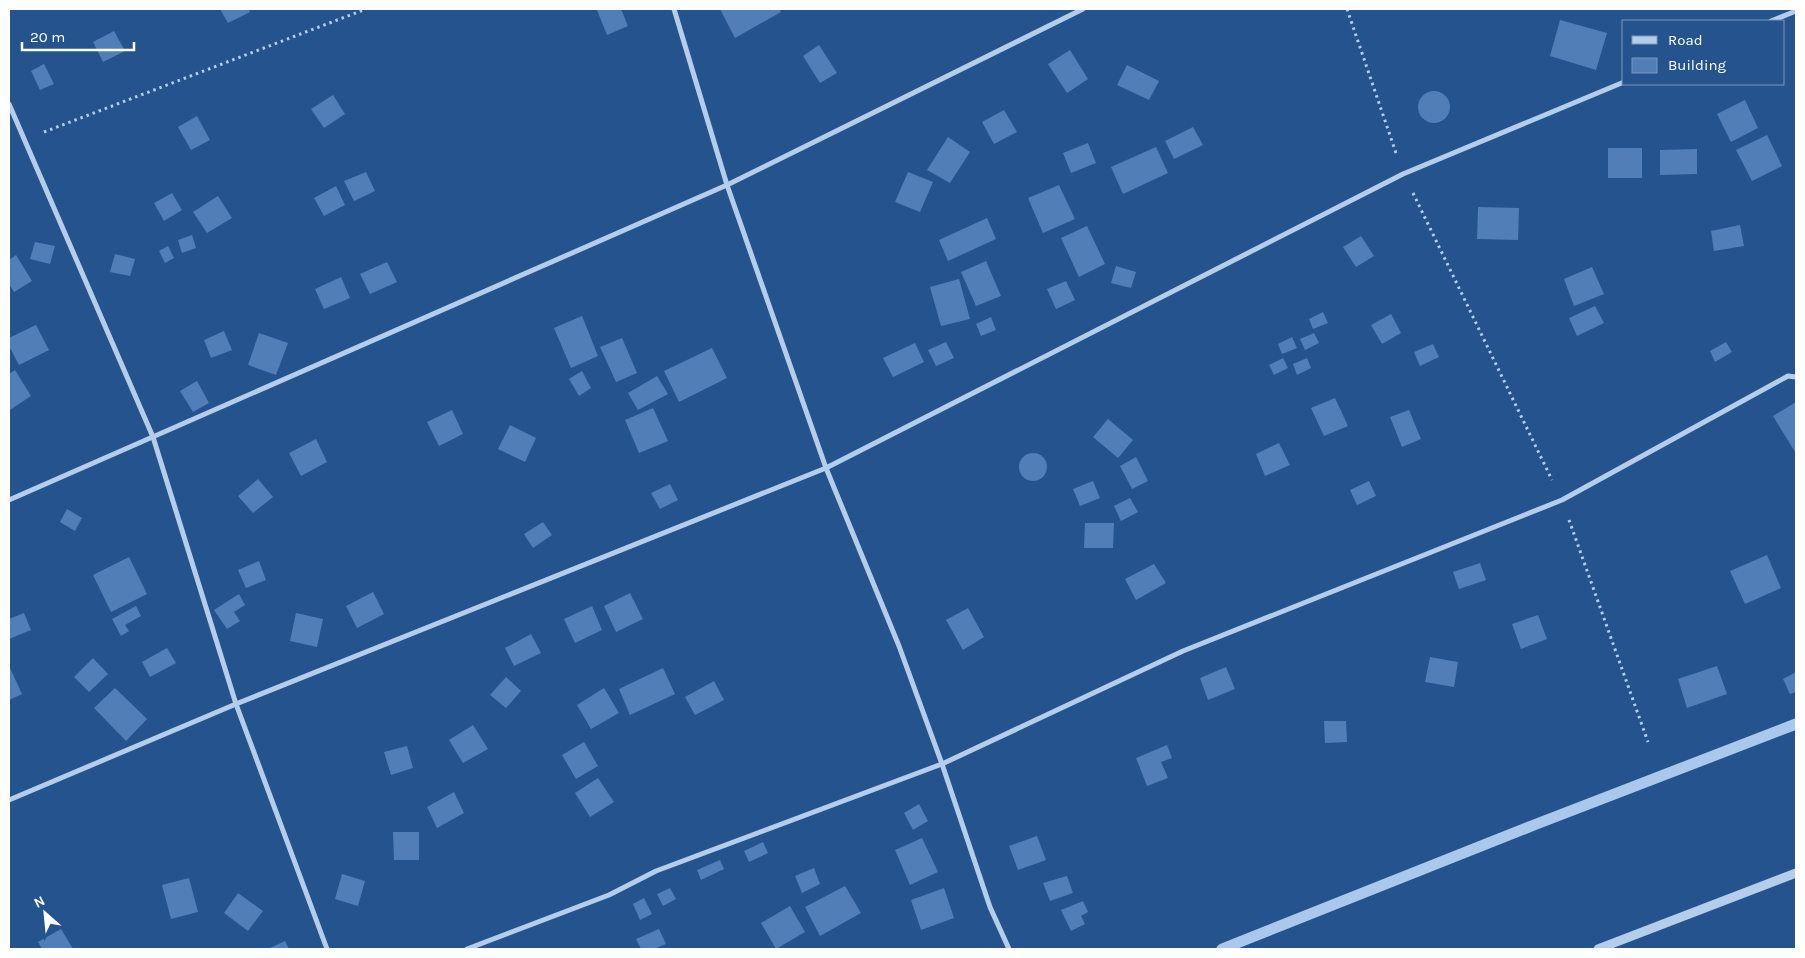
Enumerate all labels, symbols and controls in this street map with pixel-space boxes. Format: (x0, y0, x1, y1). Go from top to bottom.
scale bar (22, 20, 135, 52)
legend (1622, 20, 1785, 85)
text: 20 m (30, 28, 65, 46)
text: Road (1668, 31, 1703, 49)
text: Building (1668, 56, 1726, 74)
north arrow (20, 888, 70, 938)
text: N (31, 892, 48, 912)

